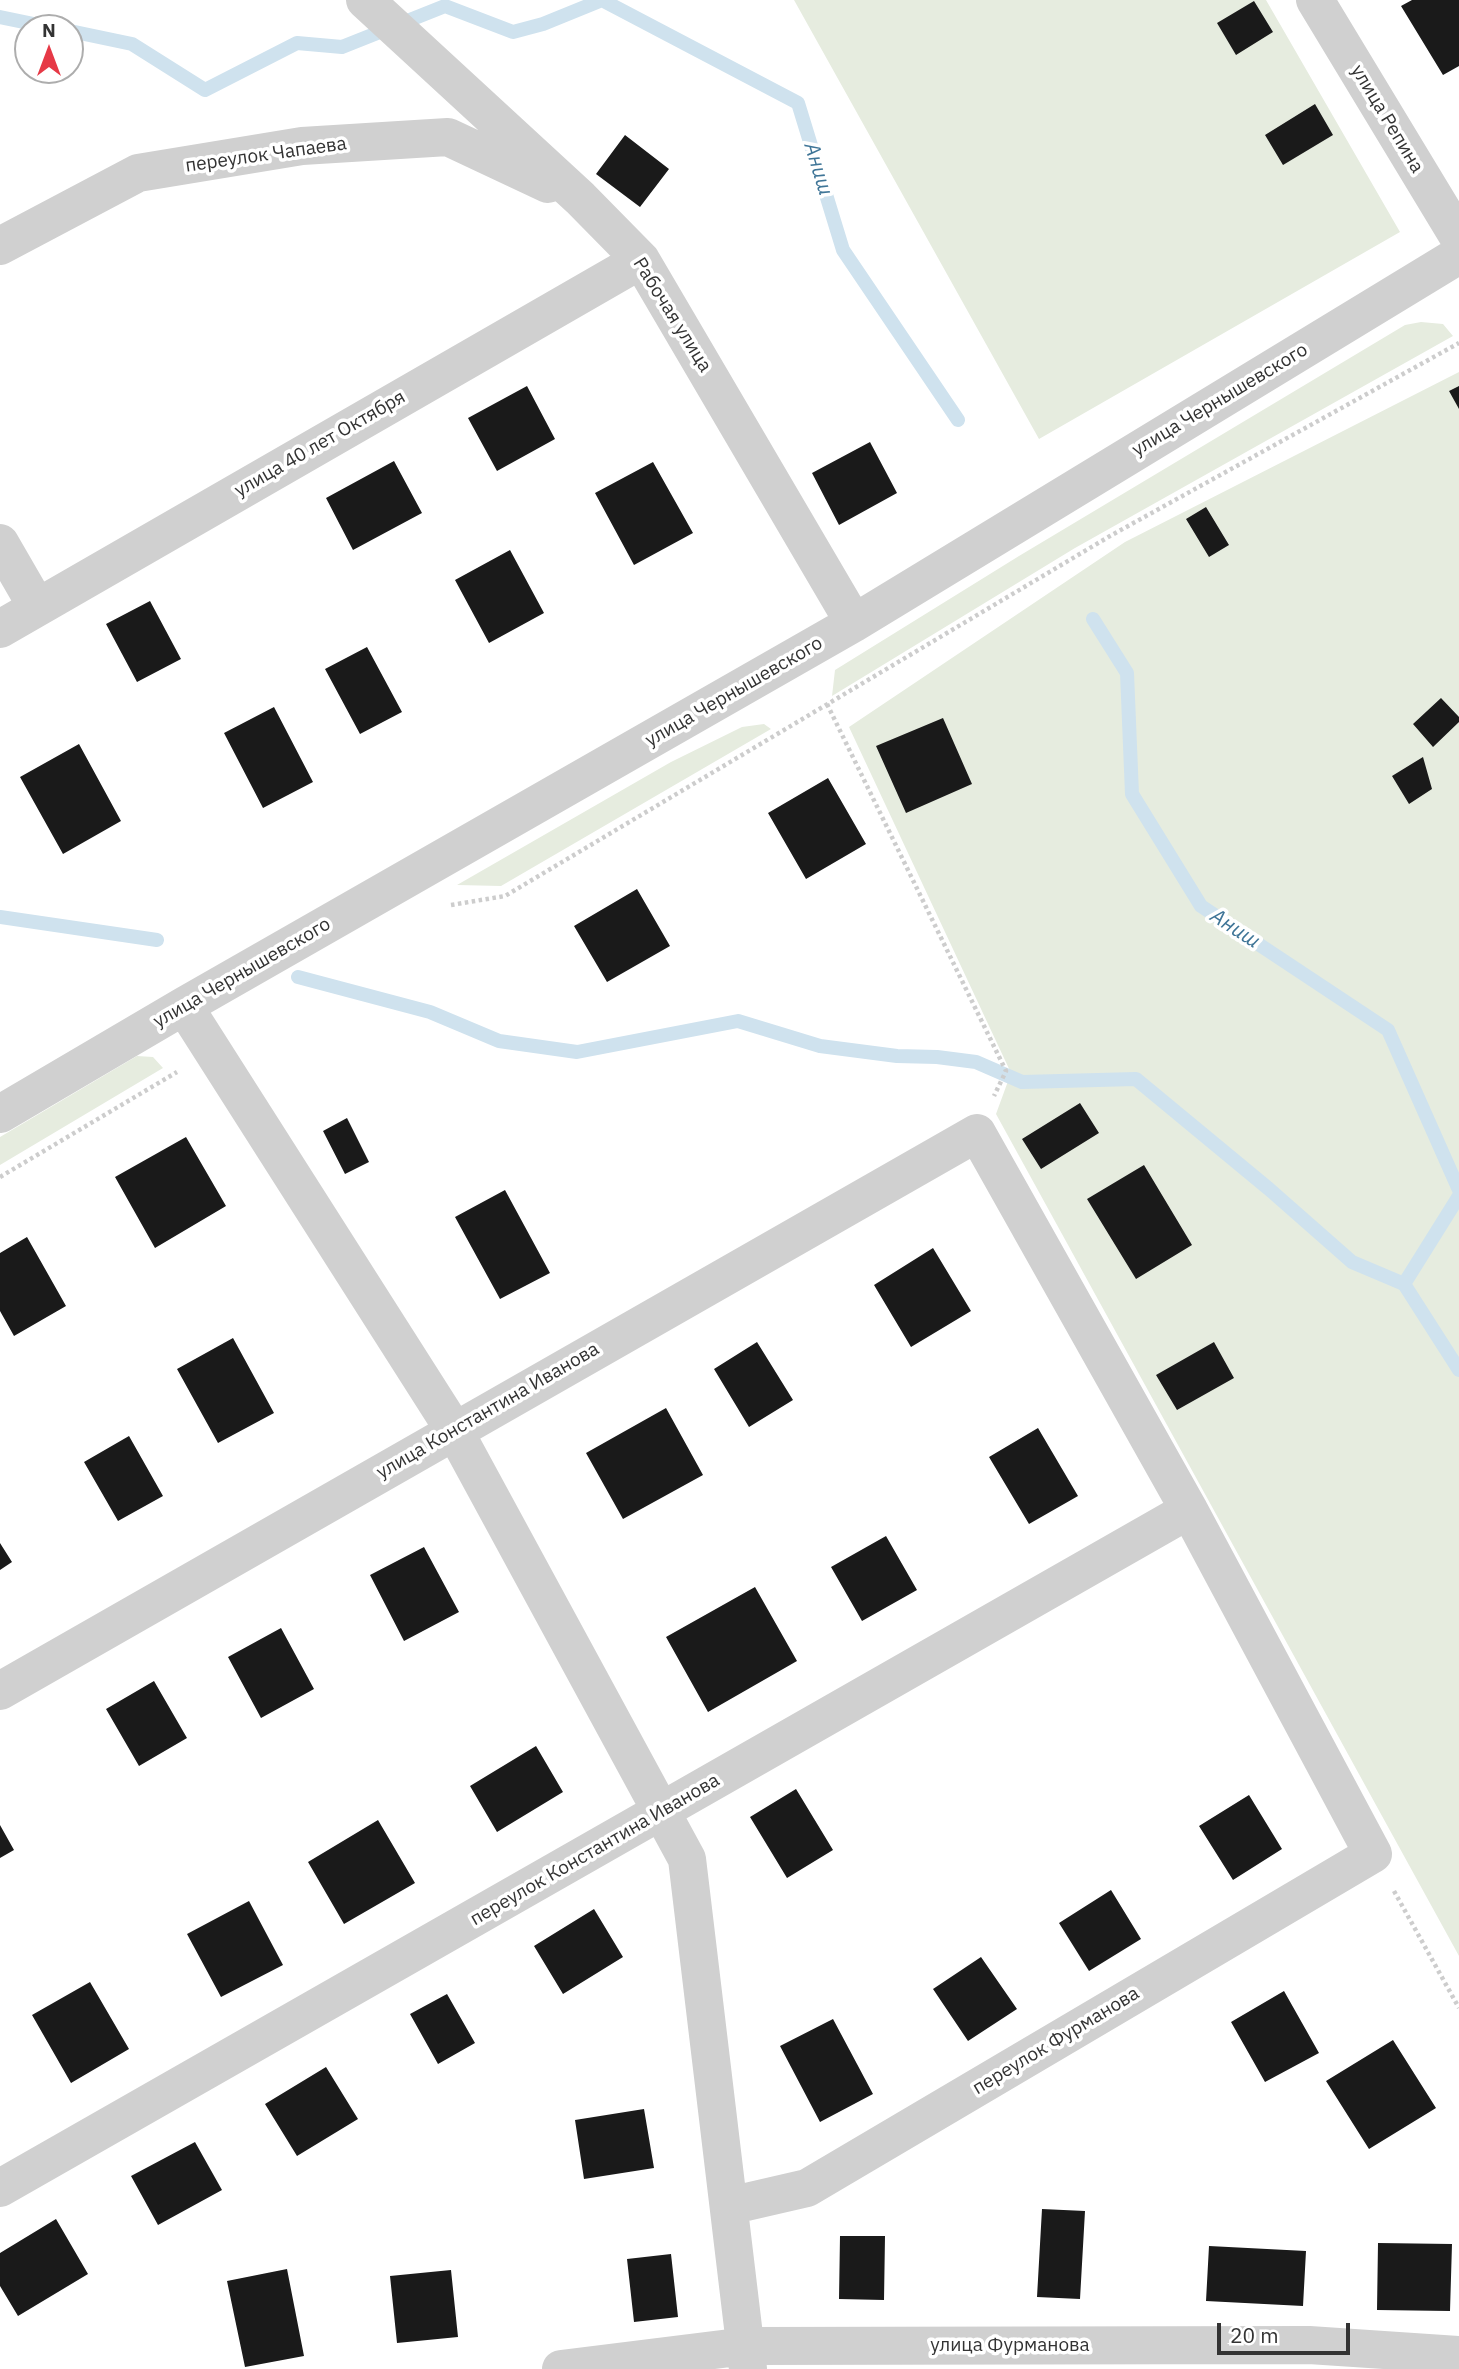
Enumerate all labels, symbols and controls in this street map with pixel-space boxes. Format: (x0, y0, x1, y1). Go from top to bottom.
north arrow (14, 14, 84, 84)
text: N (42, 18, 56, 42)
street label: улица Репина (1346, 61, 1428, 177)
street label: переулок Чапаева (184, 132, 348, 178)
water label: Аниш (798, 139, 838, 199)
street label: Рабочая улица (628, 254, 716, 376)
street label: улица Чернышевского (1128, 339, 1312, 461)
street label: улица 40 лет Октября (230, 386, 410, 502)
street label: улица Чернышевского (641, 632, 827, 752)
water label: Аниш (1205, 904, 1265, 954)
street label: улица Чернышевского (149, 913, 335, 1033)
street label: улица Константина Иванова (373, 1338, 603, 1484)
street label: переулок Константина Иванова (466, 1769, 724, 1931)
street label: переулок Фурманова (968, 1982, 1144, 2100)
scale bar (1221, 2310, 1354, 2354)
text: 20 m (1230, 2321, 1279, 2349)
street label: улица Фурманова (930, 2335, 1090, 2357)

